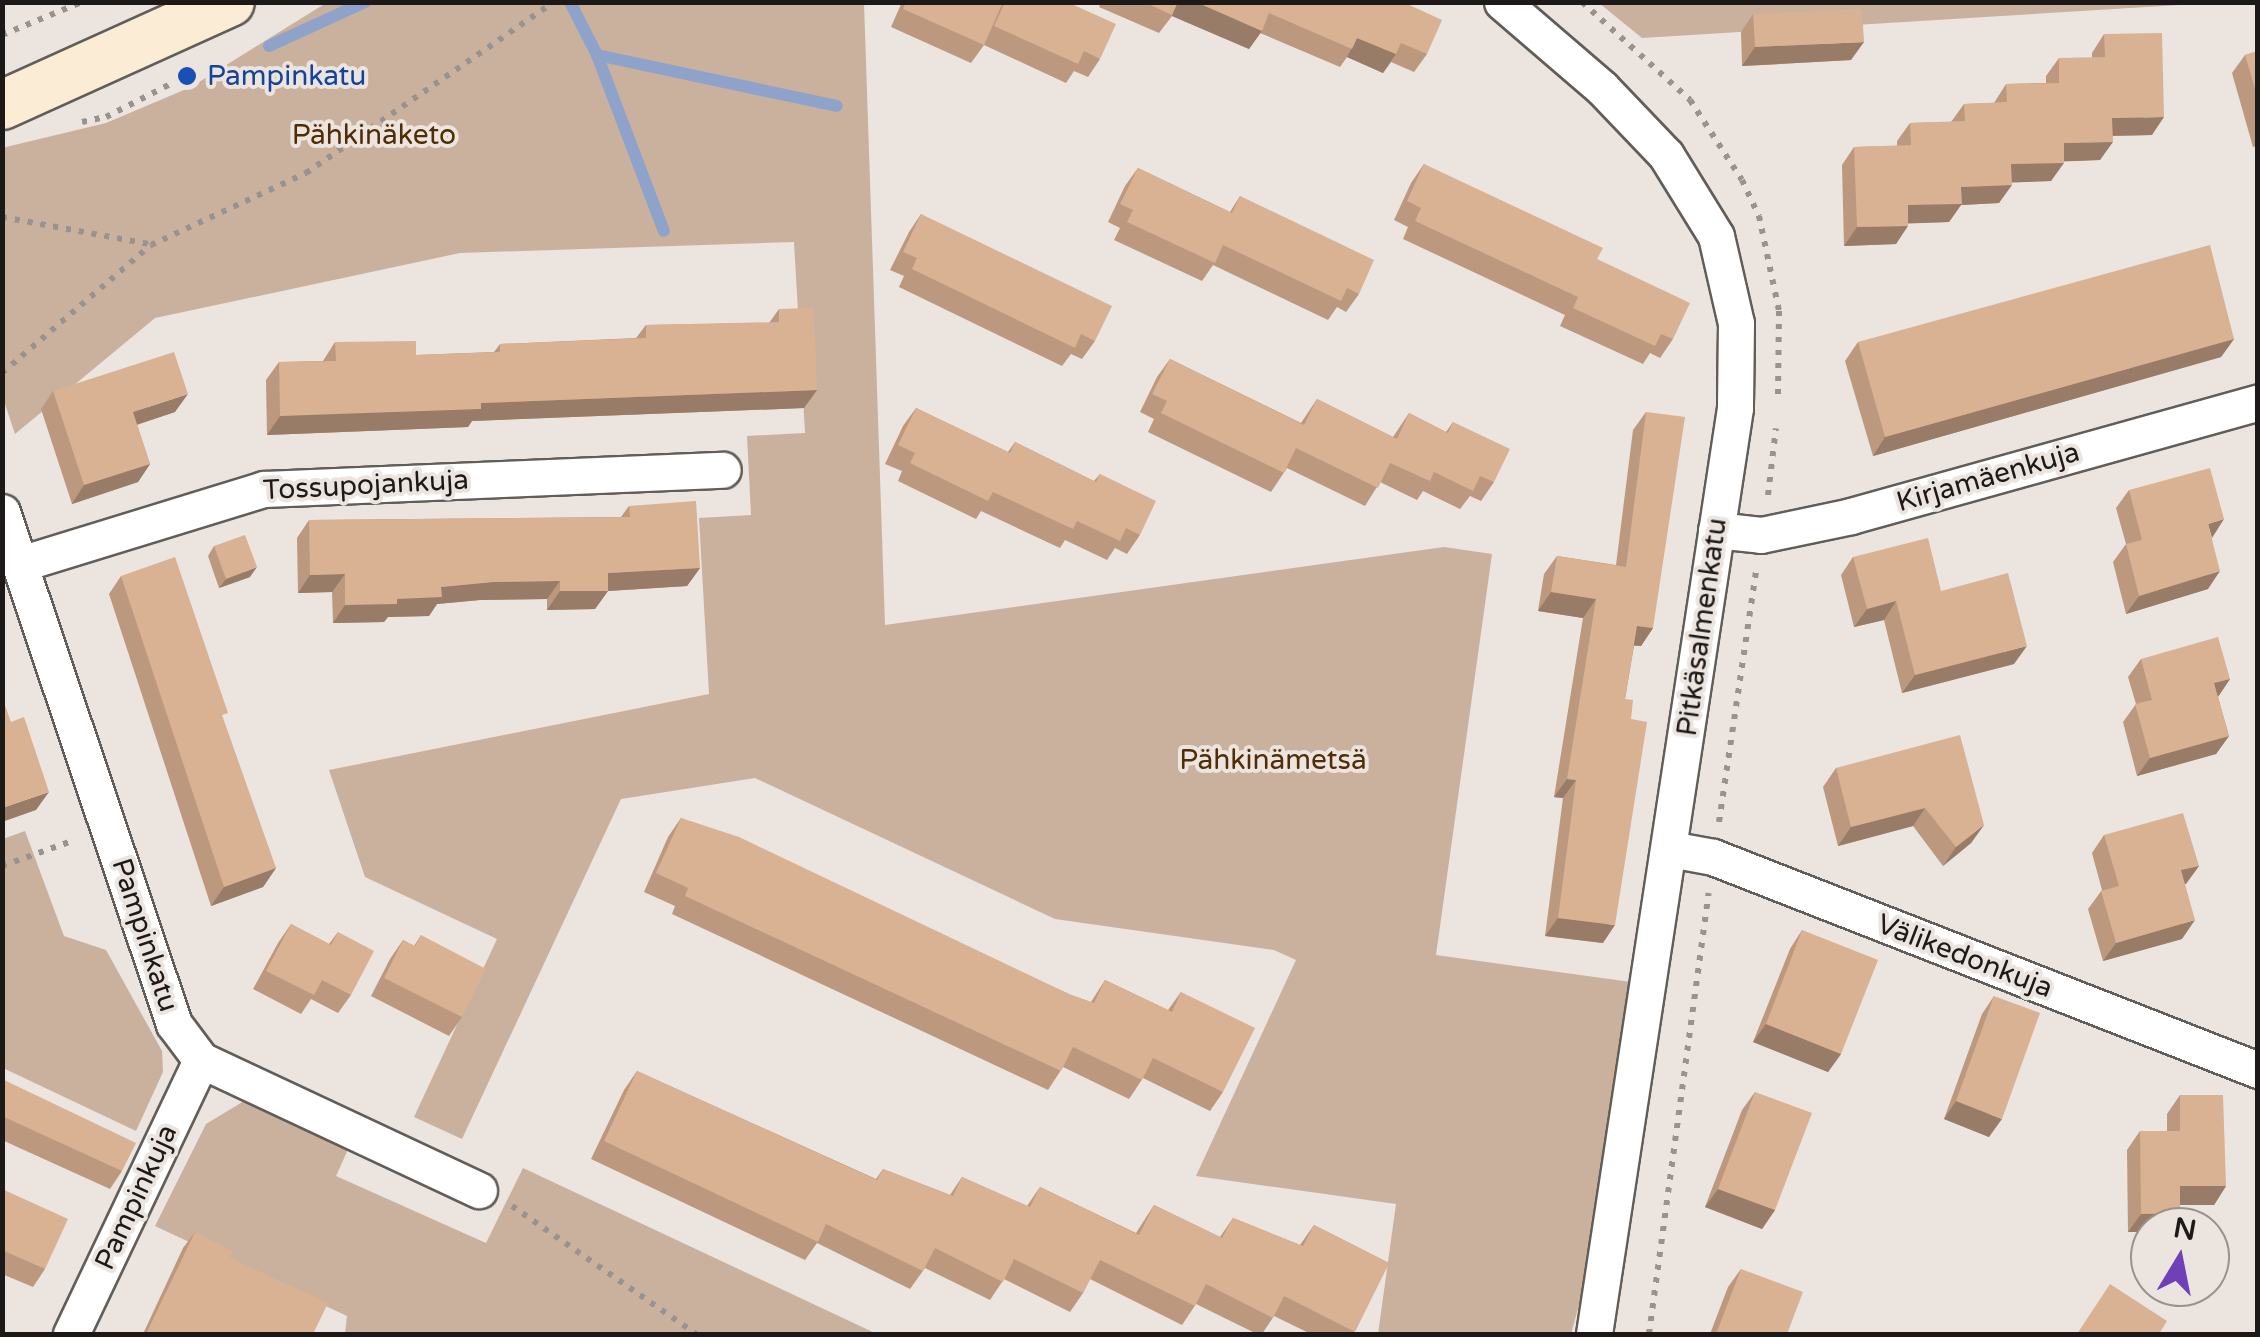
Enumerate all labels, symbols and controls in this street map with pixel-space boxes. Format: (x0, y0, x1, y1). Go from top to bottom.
place label: Pampinkatu (207, 59, 366, 93)
marker: Pampinkatu (176, 65, 198, 87)
park label: Pähkinäketo (292, 118, 456, 152)
street label: Kirjamäenkuja (1893, 435, 2083, 519)
street label: Tossupojankuja (262, 463, 470, 507)
street label: Pitkäsalmenkatu (1670, 516, 1734, 738)
park label: Pähkinämetsä (1179, 743, 1367, 777)
street label: Pampinkatu (104, 854, 186, 1016)
street label: Välikedonkuja (1872, 907, 2058, 1005)
street label: Pampinkuja (88, 1119, 184, 1275)
north arrow (2130, 1207, 2230, 1307)
text: N (2171, 1211, 2199, 1248)

